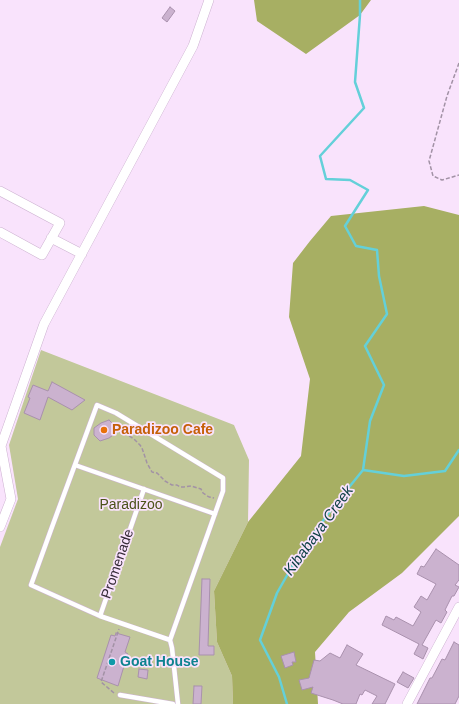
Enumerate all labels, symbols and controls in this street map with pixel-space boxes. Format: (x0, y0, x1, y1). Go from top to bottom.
place label: Paradizoo Cafe (112, 422, 213, 438)
marker: Paradizoo Cafe (99, 425, 109, 435)
water label: Kibabaya Creek (280, 483, 358, 579)
park label: Paradizoo (99, 497, 163, 513)
street label: Promenade (98, 527, 138, 601)
place label: Goat House (120, 654, 199, 670)
marker: Goat House (107, 657, 117, 667)

